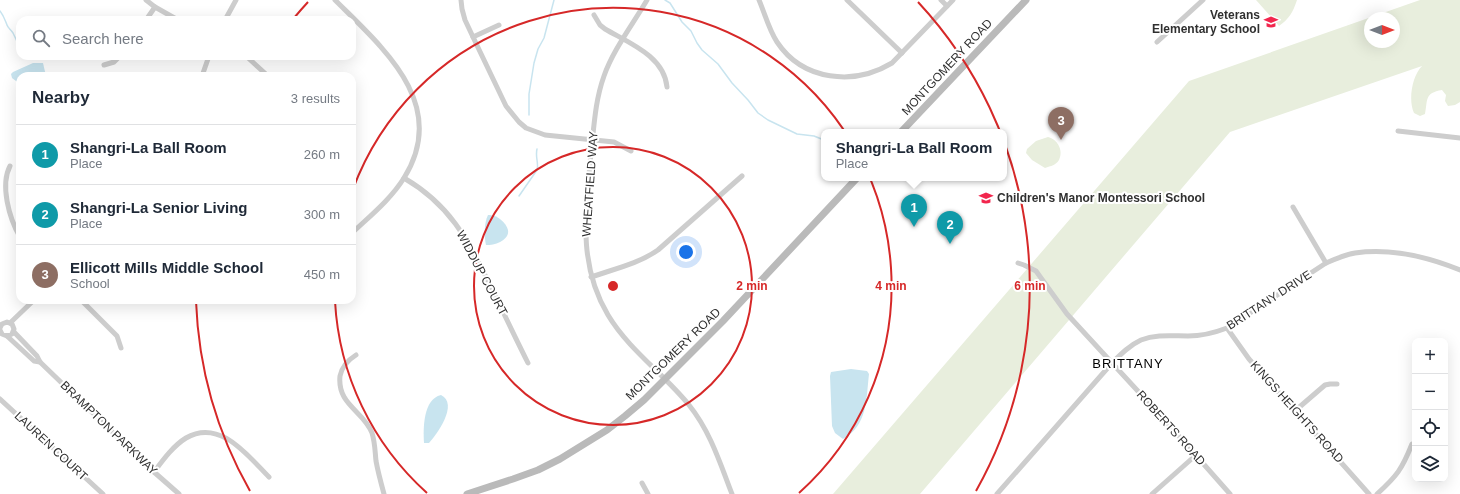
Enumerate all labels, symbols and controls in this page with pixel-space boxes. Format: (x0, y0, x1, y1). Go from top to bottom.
place label: Veterans Elementary School (1152, 8, 1260, 36)
north arrow (1364, 12, 1400, 48)
school or university icon: Veterans Elementary School (1263, 14, 1279, 30)
search box (16, 16, 356, 60)
street label: MONTGOMERY ROAD (899, 16, 995, 118)
icon: search (30, 27, 52, 49)
text: Search here (62, 30, 144, 47)
text: Nearby (32, 88, 90, 107)
text: 3 results (291, 91, 340, 106)
pin: 3 (1048, 107, 1074, 140)
popup (821, 129, 1007, 181)
street label: WHEATFIELD WAY (579, 131, 601, 237)
text: Shangri-La Ball Room (70, 139, 227, 156)
text: Shangri-La Ball Room (836, 139, 992, 156)
text: 1 (41, 147, 49, 162)
text: 260 m (304, 147, 340, 162)
text: Place (70, 156, 103, 171)
text: Place (836, 156, 868, 171)
school or university icon: Children's Manor Montessori School (978, 190, 994, 206)
place label: Children's Manor Montessori School (997, 191, 1205, 205)
pin: 1 (901, 194, 927, 227)
text: Shangri-La Senior Living (70, 199, 248, 216)
text: 2 (41, 207, 49, 222)
text: 300 m (304, 207, 340, 222)
pin: 2 (937, 211, 963, 244)
text: Place (70, 216, 103, 231)
street label: WIDDUP COURT (454, 228, 511, 318)
your location (676, 242, 696, 262)
text: Ellicott Mills Middle School (70, 259, 263, 276)
text: 3 (41, 267, 49, 282)
text: 450 m (304, 267, 340, 282)
street label: BRITTANY DRIVE (1224, 267, 1314, 333)
text: School (70, 276, 110, 291)
centre of rings (606, 279, 620, 293)
text: 2 min (736, 279, 768, 293)
text: 4 min (875, 279, 907, 293)
text: 6 min (1014, 279, 1046, 293)
street label: MONTGOMERY ROAD (623, 305, 724, 403)
map controls (1412, 338, 1448, 482)
button: + (1412, 338, 1448, 374)
district label: BRITTANY (1092, 356, 1164, 371)
street label: KINGS HEIGHTS ROAD (1248, 358, 1347, 466)
button: − (1412, 374, 1448, 410)
street label: BRAMPTON PARKWAY (58, 378, 160, 478)
street label: ROBERTS ROAD (1134, 388, 1208, 469)
street label: LAUREN COURT (12, 409, 91, 484)
button: locate (1412, 410, 1448, 446)
button: layers (1412, 446, 1448, 482)

